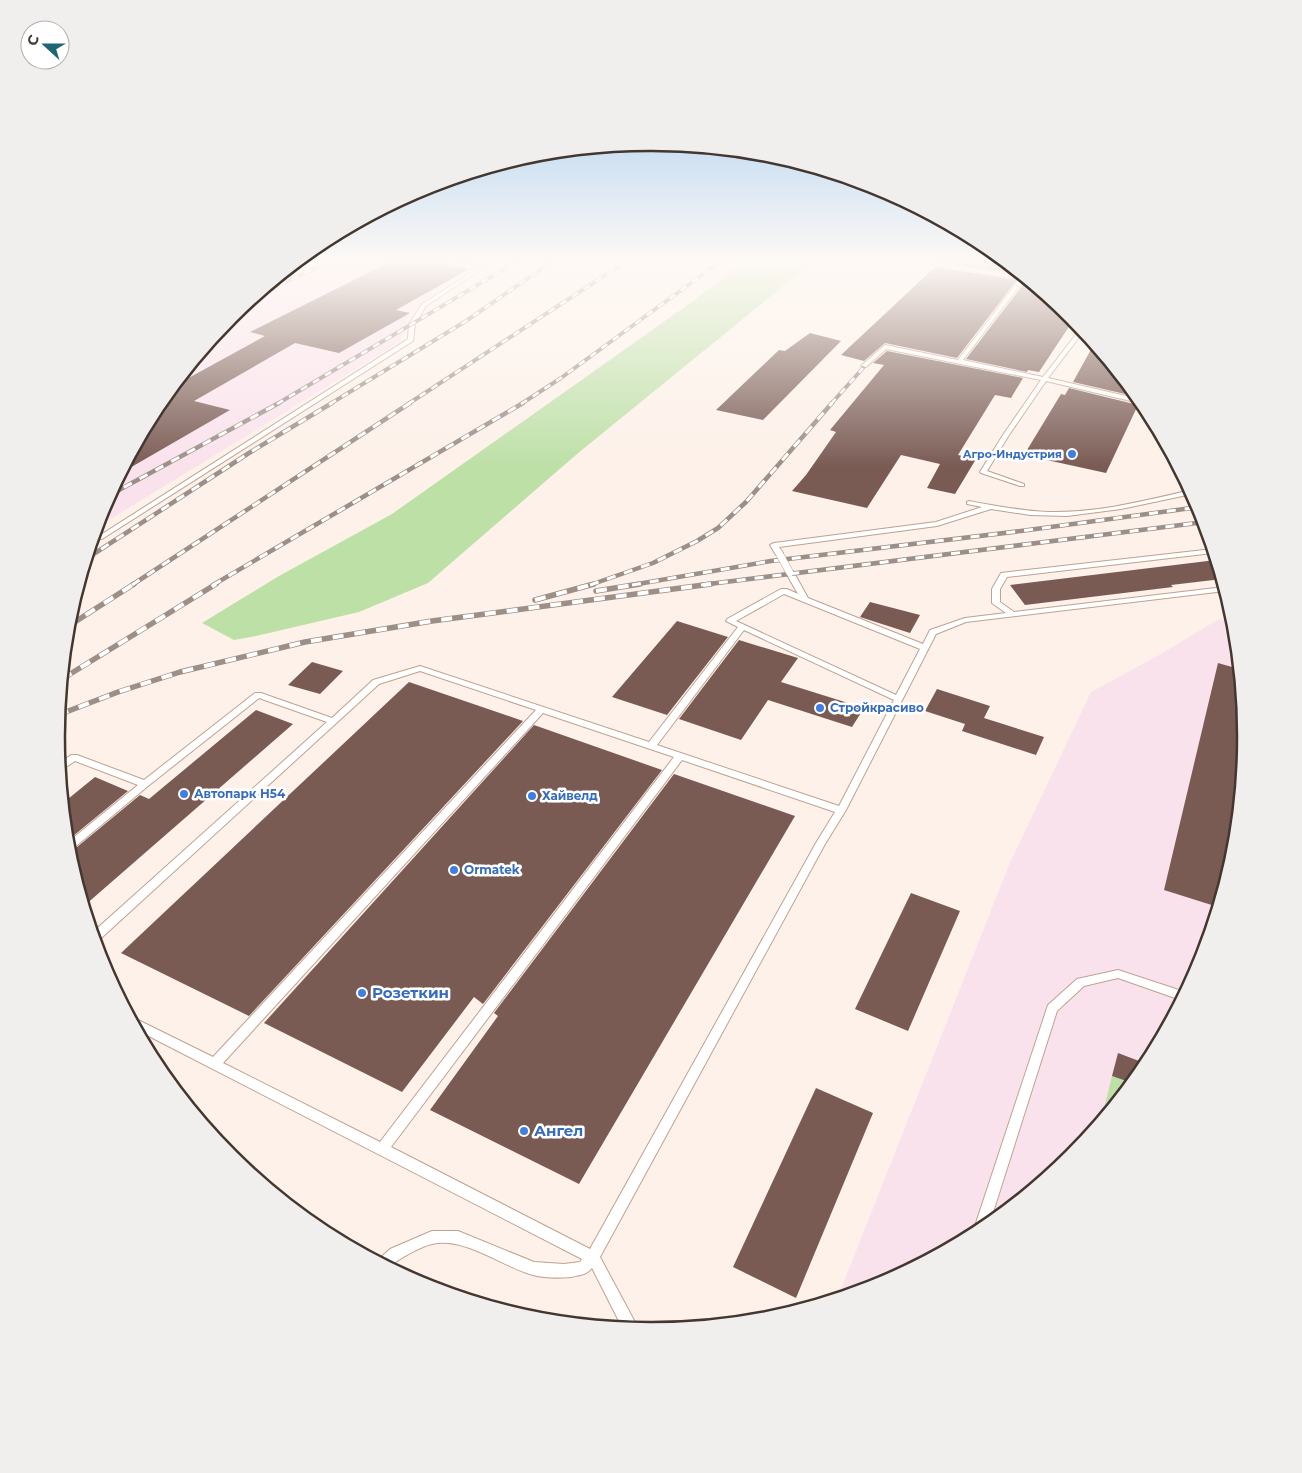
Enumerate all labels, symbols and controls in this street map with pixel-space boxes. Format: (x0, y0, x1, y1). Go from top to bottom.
north arrow (20, 20, 70, 70)
text: С (23, 32, 43, 48)
place label: Агро-Индустрия (963, 447, 1062, 461)
marker: Агро-Индустрия (1066, 448, 1078, 460)
place label: Стройкрасиво (830, 700, 924, 715)
marker: Стройкрасиво (814, 702, 826, 714)
place label: Автопарк Н54 (194, 786, 286, 801)
marker: Автопарк Н54 (178, 788, 190, 800)
place label: Хайвелд (542, 788, 598, 803)
marker: Хайвелд (526, 790, 538, 802)
place label: Ormatek (464, 862, 520, 877)
marker: Ormatek (448, 864, 460, 876)
place label: Розеткин (372, 983, 449, 1002)
marker: Розеткин (356, 987, 368, 999)
place label: Ангел (534, 1121, 583, 1140)
marker: Ангел (518, 1125, 530, 1137)

